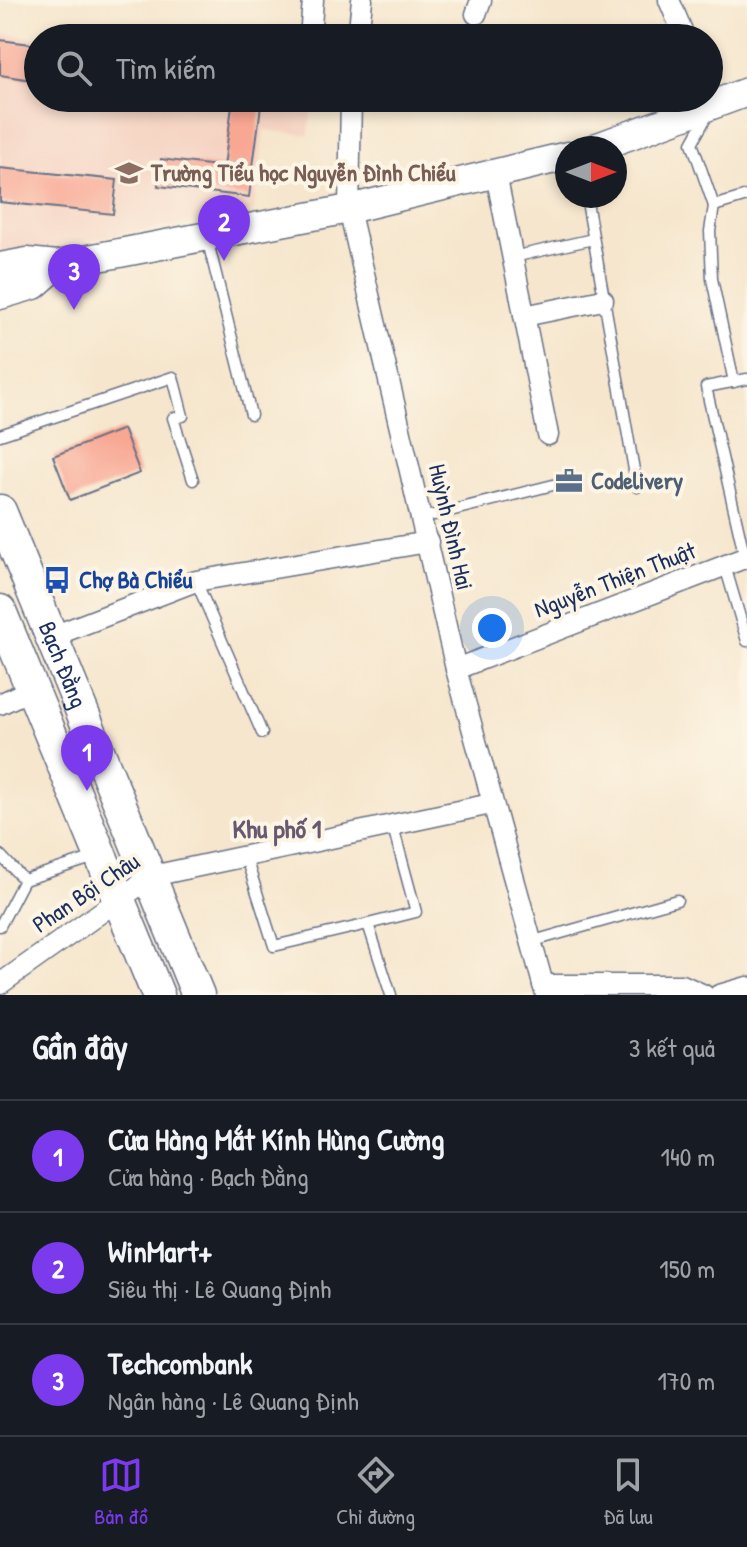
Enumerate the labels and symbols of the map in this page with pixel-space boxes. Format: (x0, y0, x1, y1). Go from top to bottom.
north arrow (555, 136, 627, 208)
place label: Trường Tiểu học Nguyễn Đình Chiểu (150, 156, 456, 189)
school or university icon: Trường Tiểu học Nguyễn Đình Chiểu (114, 158, 144, 188)
pin: 2 (198, 195, 250, 261)
pin: 3 (48, 244, 100, 310)
street label: Huỳnh Đình Hai (422, 461, 482, 593)
place label: Codelivery (591, 464, 683, 497)
office icon: Codelivery (554, 466, 584, 496)
street label: Nguyễn Thiện Thuật (529, 533, 701, 625)
place label: Chợ Bà Chiểu (79, 563, 193, 595)
bus stop icon: Chợ Bà Chiểu (42, 565, 72, 595)
your location (472, 608, 512, 648)
street label: Bạch Đằng (32, 616, 96, 712)
pin: 1 (61, 725, 113, 791)
district label: Khu phố 1 (233, 811, 321, 847)
street label: Phan Bội Châu (26, 844, 145, 940)

